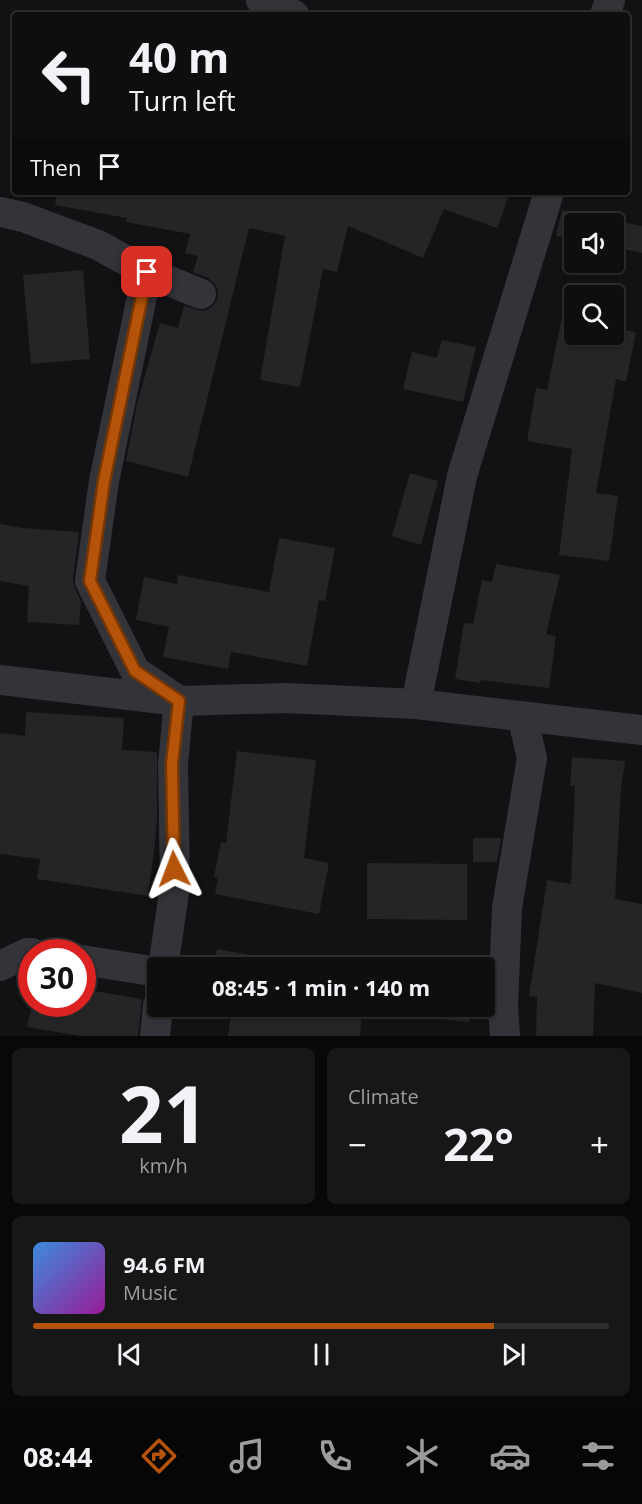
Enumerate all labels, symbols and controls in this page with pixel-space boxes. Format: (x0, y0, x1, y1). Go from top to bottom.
text: 40 m (129, 28, 229, 85)
icon: left (30, 36, 108, 114)
text: Turn left (129, 82, 236, 119)
icon: arrive (93, 150, 126, 183)
text: Then (30, 152, 81, 182)
map controls (564, 213, 624, 345)
button: sound (564, 213, 624, 273)
pin (121, 246, 172, 297)
icon: arrive (130, 255, 163, 288)
button: search (564, 285, 624, 345)
position arrow (142, 837, 206, 901)
speed limit sign: 30 (18, 939, 96, 1017)
text: 08:45 · 1 min · 140 m (212, 972, 430, 1002)
text: 21 (119, 1060, 208, 1166)
text: Climate (348, 1083, 419, 1110)
text: 22° (443, 1113, 514, 1174)
text: − (348, 1122, 367, 1167)
text: + (590, 1122, 609, 1167)
text: km/h (139, 1152, 188, 1179)
text: 94.6 FM (123, 1249, 206, 1279)
text: Music (123, 1279, 177, 1306)
icon: previous (113, 1338, 146, 1371)
icon: pause (305, 1338, 338, 1371)
icon: next (497, 1338, 530, 1371)
icon: directions (138, 1435, 180, 1477)
icon: music (226, 1435, 268, 1477)
icon: phone (314, 1435, 356, 1477)
icon: climate (401, 1435, 443, 1477)
icon: car (489, 1435, 531, 1477)
icon: filters (577, 1435, 619, 1477)
text: 08:44 (23, 1438, 92, 1475)

